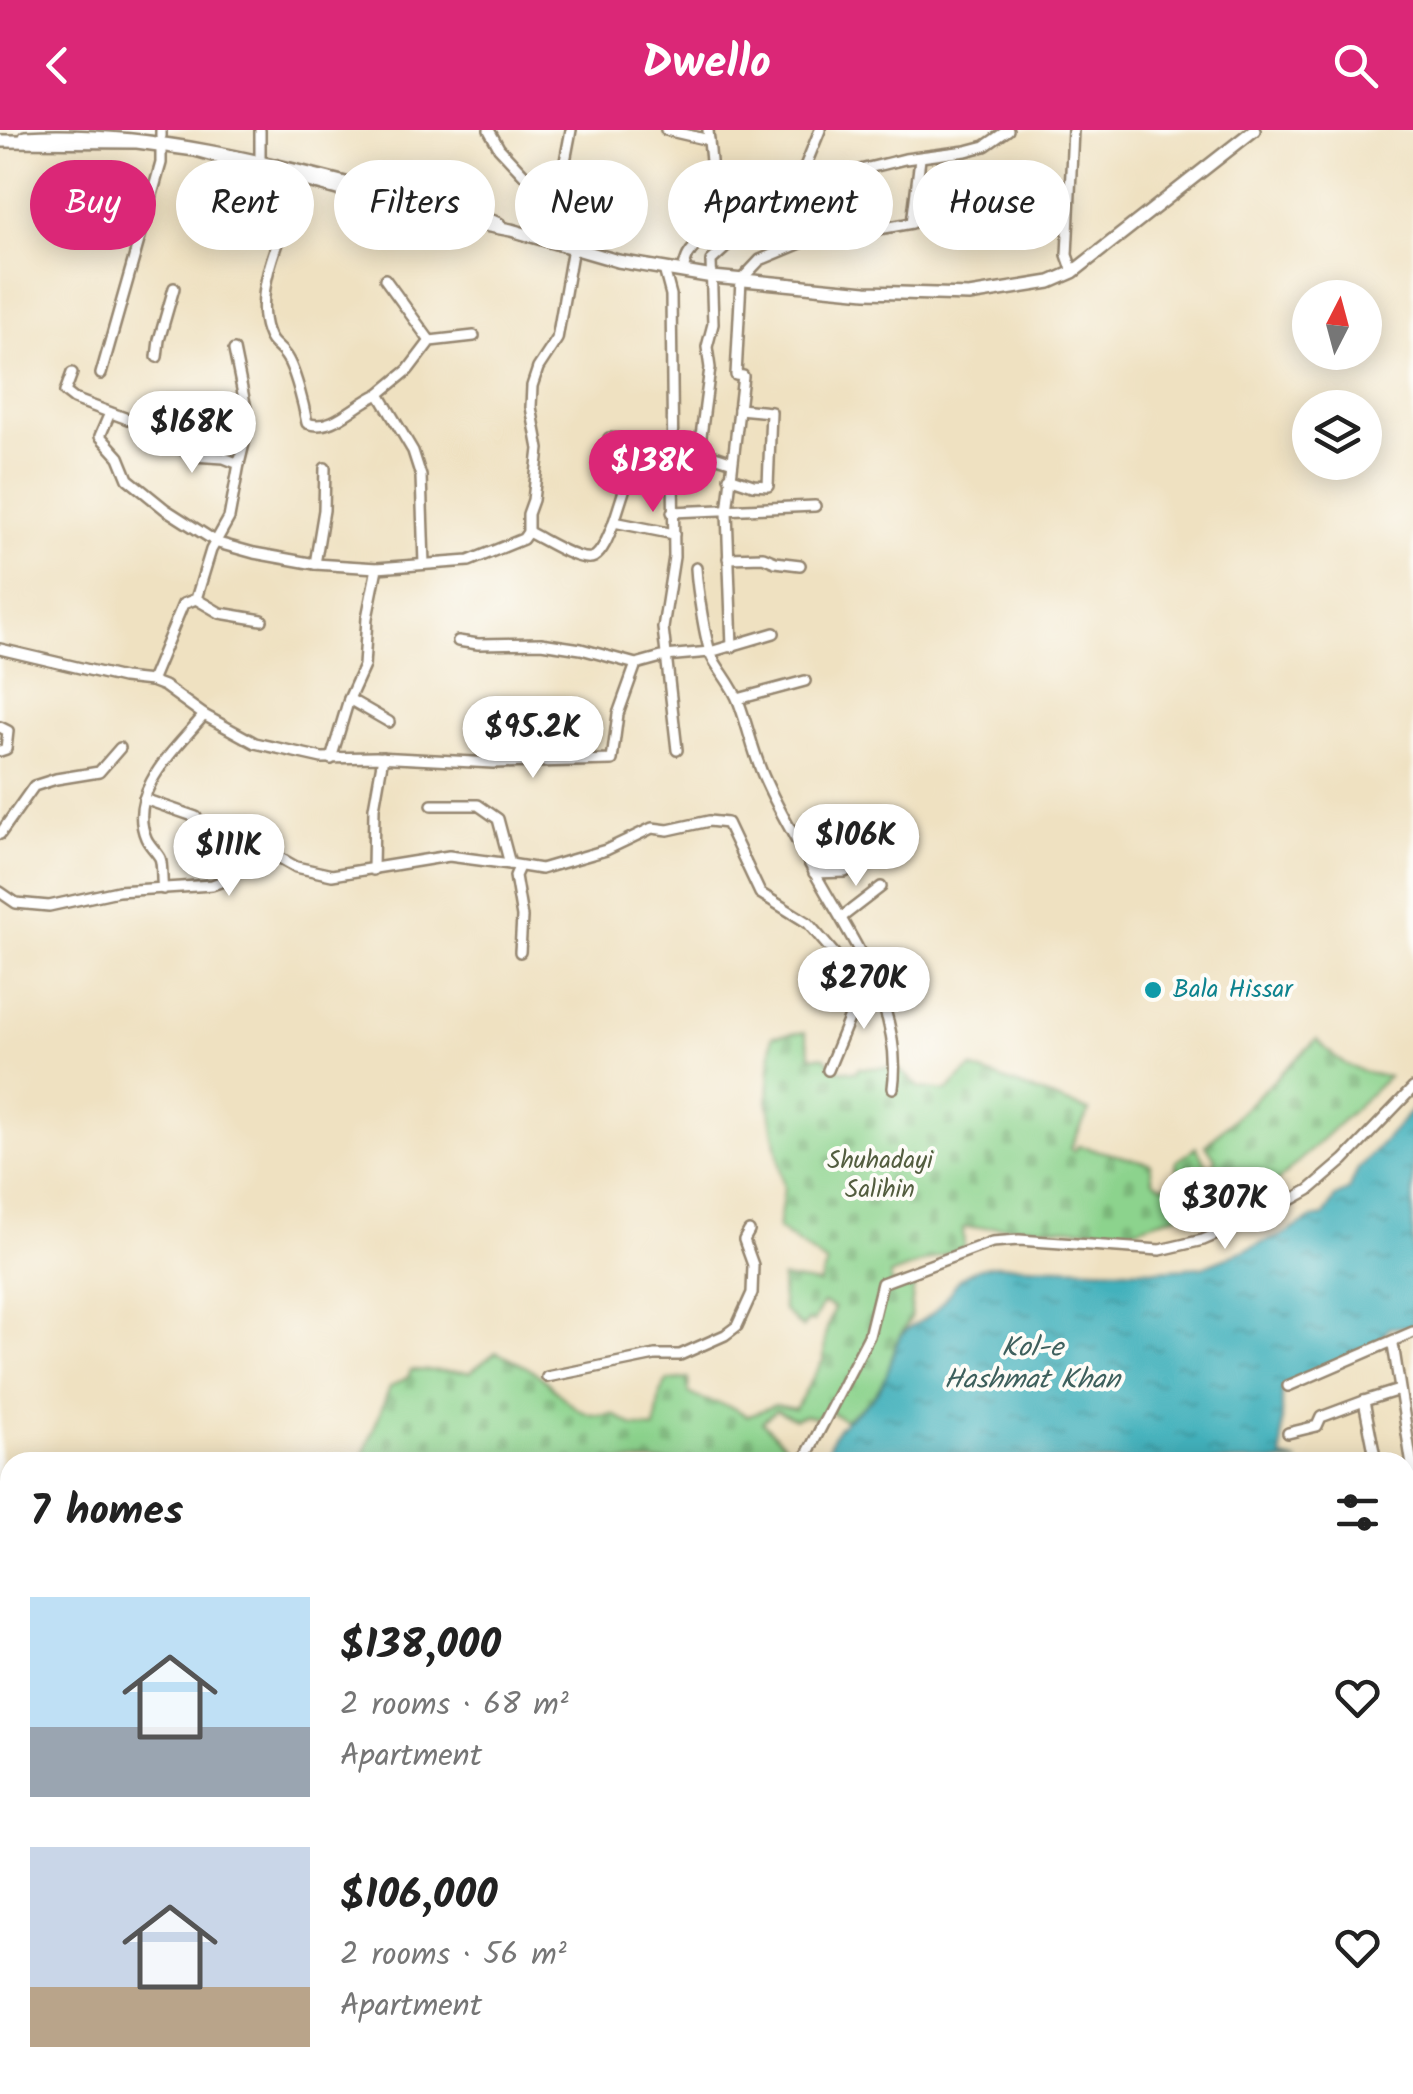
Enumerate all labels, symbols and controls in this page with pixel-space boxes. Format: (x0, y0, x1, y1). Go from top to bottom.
text: Dwello (642, 29, 771, 101)
icon: back (30, 38, 85, 93)
icon: search (1328, 38, 1383, 93)
chip: Buy (30, 160, 156, 250)
chip: Rent (176, 160, 314, 250)
chip: Filters (334, 160, 495, 250)
chip: New (515, 160, 648, 250)
chip: Apartment (668, 160, 893, 250)
chip: House (913, 160, 1070, 250)
north arrow (1292, 280, 1382, 370)
map controls (1292, 280, 1382, 480)
button: layers (1292, 390, 1382, 480)
pin: $168K (122, 391, 262, 476)
text: $168K (150, 398, 234, 449)
pin: $138K (583, 430, 723, 515)
text: $138K (611, 437, 695, 488)
pin: $95.2K (452, 696, 614, 781)
text: $95.2K (485, 703, 581, 754)
pin: $106K (786, 804, 926, 889)
text: $106K (815, 811, 897, 862)
pin: $111K (159, 814, 299, 899)
text: $111K (195, 821, 263, 872)
pin: $270K (794, 947, 934, 1032)
text: $270K (820, 954, 908, 1005)
place label: Bala Hissar (1173, 970, 1294, 1010)
marker: Bala Hissar (1142, 979, 1164, 1001)
park label: Shuhadayi Salihin (827, 1141, 934, 1210)
pin: $307K (1155, 1167, 1295, 1252)
text: $307K (1181, 1174, 1269, 1225)
water label: Kol-e Hashmat Khan (944, 1326, 1122, 1403)
text: 7 homes (30, 1479, 183, 1546)
icon: filters (1330, 1485, 1385, 1540)
text: $138,000 (340, 1613, 501, 1680)
icon: home (110, 1637, 230, 1757)
icon: heart (1330, 1670, 1385, 1725)
text: 2 rooms · 68 m² (340, 1680, 569, 1731)
text: Apartment (340, 1731, 482, 1782)
text: $106,000 (340, 1863, 498, 1930)
icon: home (110, 1887, 230, 2007)
icon: heart (1330, 1920, 1385, 1975)
text: 2 rooms · 56 m² (340, 1930, 567, 1981)
text: Apartment (340, 1981, 482, 2032)

